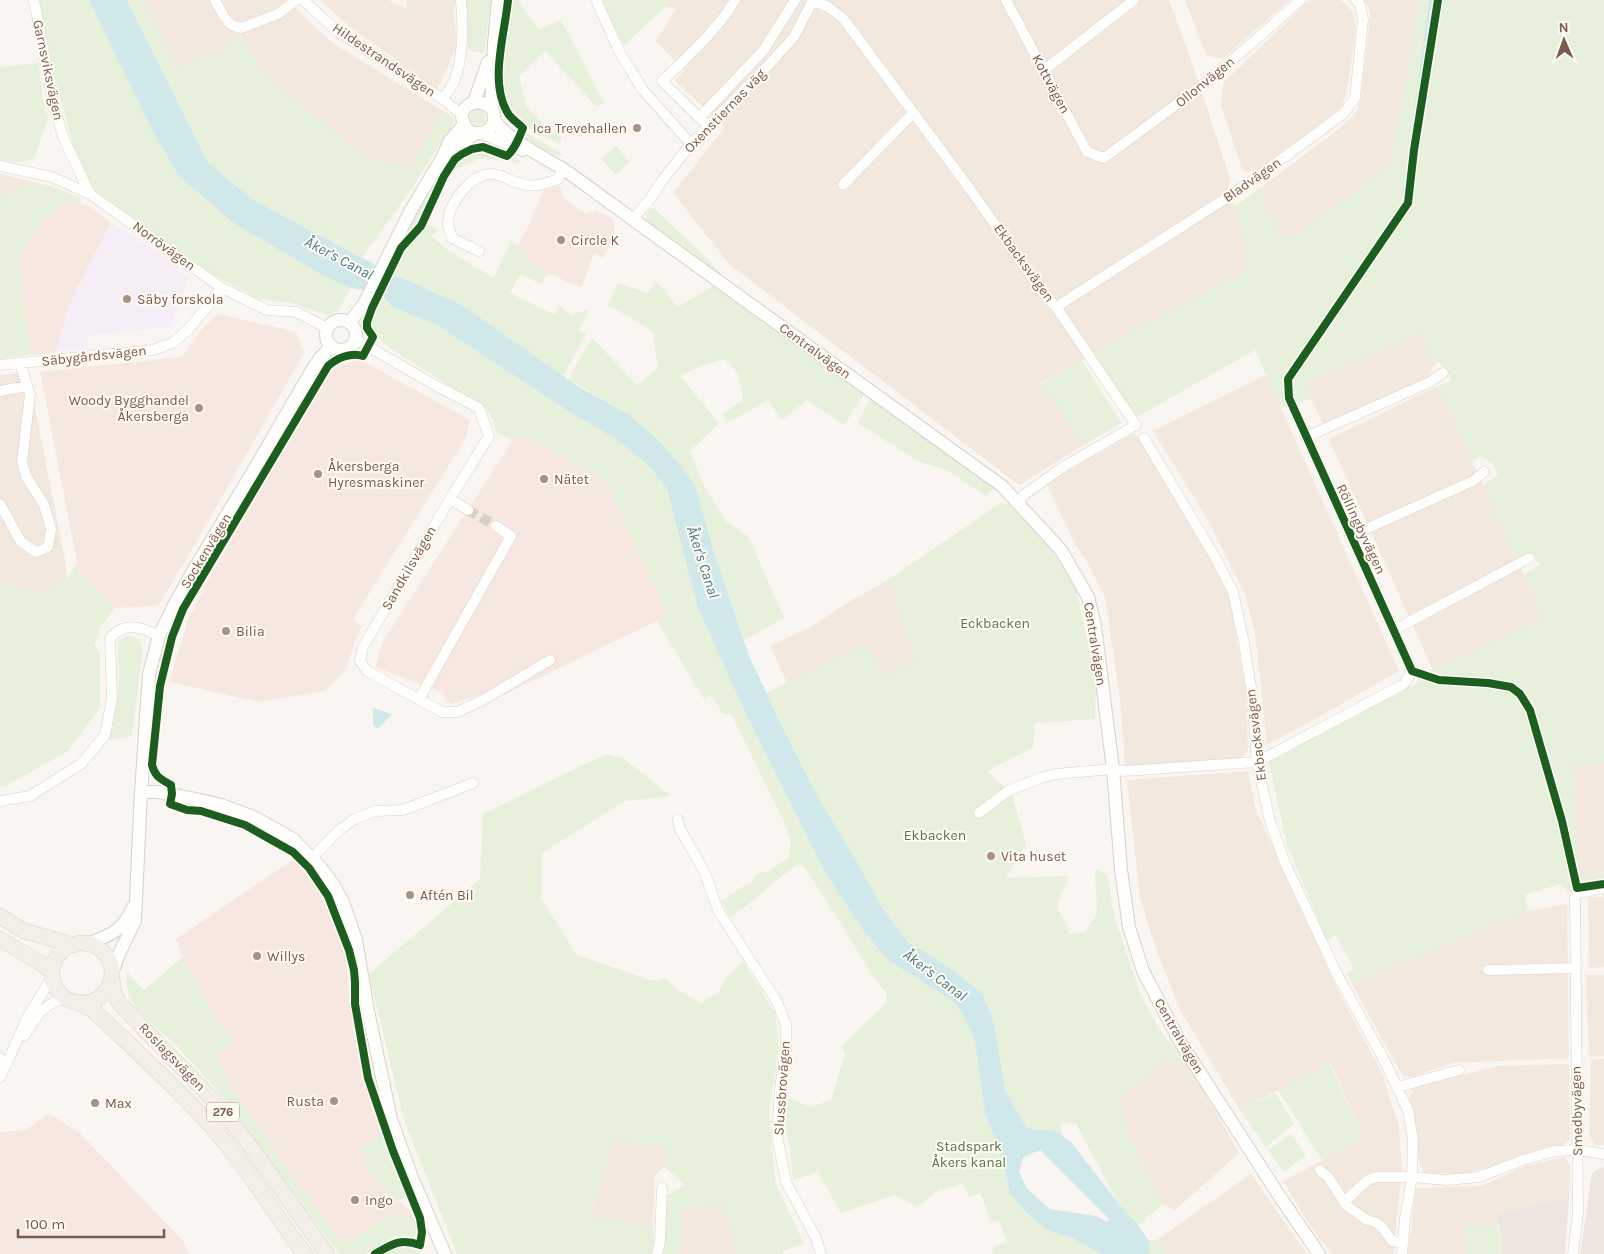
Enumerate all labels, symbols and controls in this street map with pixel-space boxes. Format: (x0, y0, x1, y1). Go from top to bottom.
north arrow (1539, 15, 1589, 65)
street label: Garnsviksvägen (29, 18, 67, 122)
street label: Hildestrandsvägen (329, 19, 439, 101)
text: N (1558, 19, 1569, 36)
street label: Kottvägen (1028, 51, 1074, 117)
street label: Ollonvägen (1172, 53, 1238, 111)
street label: Oxenstiernas väg (681, 65, 770, 157)
place label: Ica Trevehallen (533, 120, 627, 137)
marker: Ica Trevehallen (631, 122, 643, 134)
street label: Bladvägen (1220, 154, 1284, 206)
street label: Norrövägen (129, 218, 199, 274)
street label: Ekbacksvägen (990, 221, 1058, 305)
water label: Åker's Canal (302, 232, 376, 284)
place label: Circle K (571, 232, 619, 249)
marker: Circle K (555, 234, 567, 246)
place label: Säby forskola (137, 291, 223, 308)
marker: Säby forskola (121, 293, 133, 305)
street label: Centralvägen (776, 319, 854, 383)
street label: Säbygårdsvägen (41, 342, 147, 370)
place label: Woody Bygghandel Åkersberga (69, 392, 189, 425)
marker: Woody Bygghandel Åkersberga (193, 402, 205, 414)
place label: Åkersberga Hyresmaskiner (328, 458, 425, 491)
marker: Åkersberga Hyresmaskiner (312, 468, 324, 480)
place label: Nätet (554, 471, 589, 488)
marker: Nätet (538, 473, 550, 485)
street label: Röllingbyvägen (1333, 481, 1389, 577)
street label: Sockenvägen (177, 510, 235, 592)
street label: Sandkilsvägen (378, 523, 440, 613)
water label: Åker's Canal (683, 524, 723, 601)
street label: Centralvägen (1080, 601, 1110, 687)
park label: Eckbacken (960, 615, 1030, 632)
place label: Bilia (236, 623, 265, 640)
marker: Bilia (220, 625, 232, 637)
street label: Ekbacksvägen (1242, 688, 1270, 782)
park label: Ekbacken (904, 827, 966, 844)
place label: Vita huset (1001, 848, 1066, 865)
marker: Vita huset (985, 850, 997, 862)
place label: Aftén Bil (420, 887, 474, 904)
marker: Aftén Bil (404, 889, 416, 901)
water label: Åker's Canal (900, 945, 971, 1005)
place label: Willys (267, 948, 305, 965)
marker: Willys (251, 950, 263, 962)
street label: Centralvägen (1151, 995, 1207, 1077)
street label: Roslagsvägen (135, 1019, 209, 1095)
street label: Slussbrovägen (770, 1040, 794, 1136)
street label: Smedbyvägen (1568, 1066, 1586, 1156)
place label: Rusta (287, 1093, 324, 1110)
place label: Max (105, 1095, 132, 1112)
marker: Rusta (328, 1095, 340, 1107)
marker: Max (89, 1097, 101, 1109)
road number: 276 (207, 1102, 239, 1122)
park label: Stadspark Åkers kanal (932, 1138, 1006, 1171)
place label: Ingo (365, 1192, 393, 1209)
marker: Ingo (349, 1194, 361, 1206)
scale bar (18, 1206, 164, 1238)
text: 100 m (25, 1215, 65, 1233)

